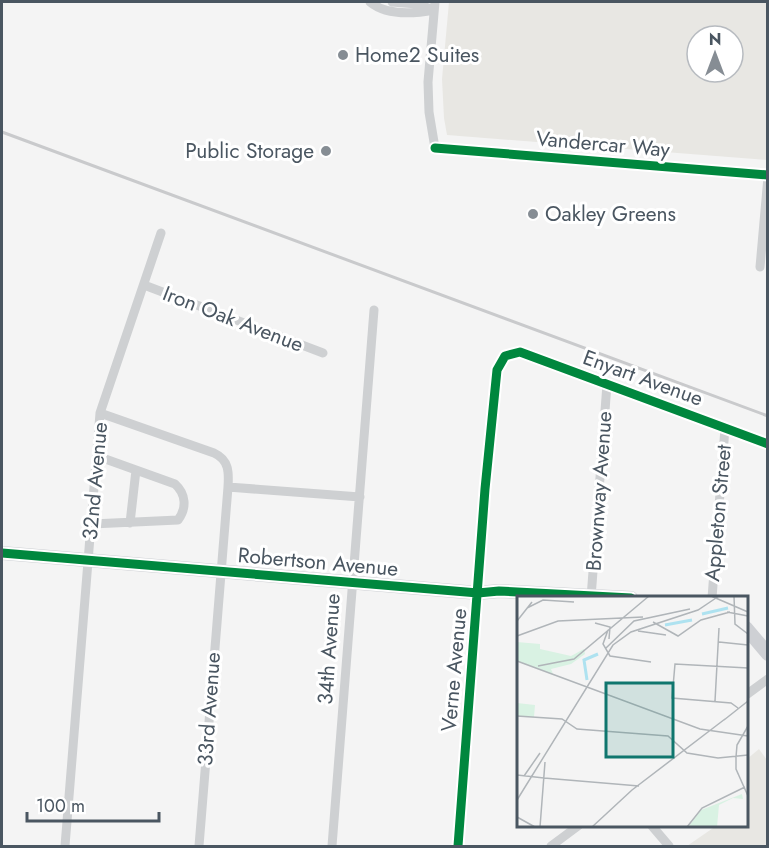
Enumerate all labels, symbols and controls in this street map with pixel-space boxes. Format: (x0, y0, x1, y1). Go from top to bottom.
north arrow (685, 24, 745, 84)
text: N (709, 28, 721, 51)
place label: Home2 Suites (355, 40, 479, 70)
marker: Home2 Suites (336, 48, 350, 62)
street label: Vandercar Way (535, 123, 672, 165)
place label: Public Storage (185, 136, 314, 166)
marker: Public Storage (319, 144, 333, 158)
place label: Oakley Greens (545, 199, 676, 229)
marker: Oakley Greens (526, 207, 540, 221)
street label: Iron Oak Avenue (158, 278, 308, 360)
street label: Enyart Avenue (579, 342, 707, 414)
street label: Brownway Avenue (578, 410, 620, 572)
street label: 32nd Avenue (75, 421, 115, 541)
street label: Appleton Street (697, 443, 739, 583)
street label: Robertson Avenue (237, 540, 400, 584)
street label: 34th Avenue (310, 592, 348, 706)
inset map (517, 596, 748, 827)
street label: Verne Avenue (434, 607, 474, 733)
street label: 33rd Avenue (190, 651, 228, 767)
scale bar (27, 785, 159, 823)
text: 100 m (36, 793, 85, 819)

